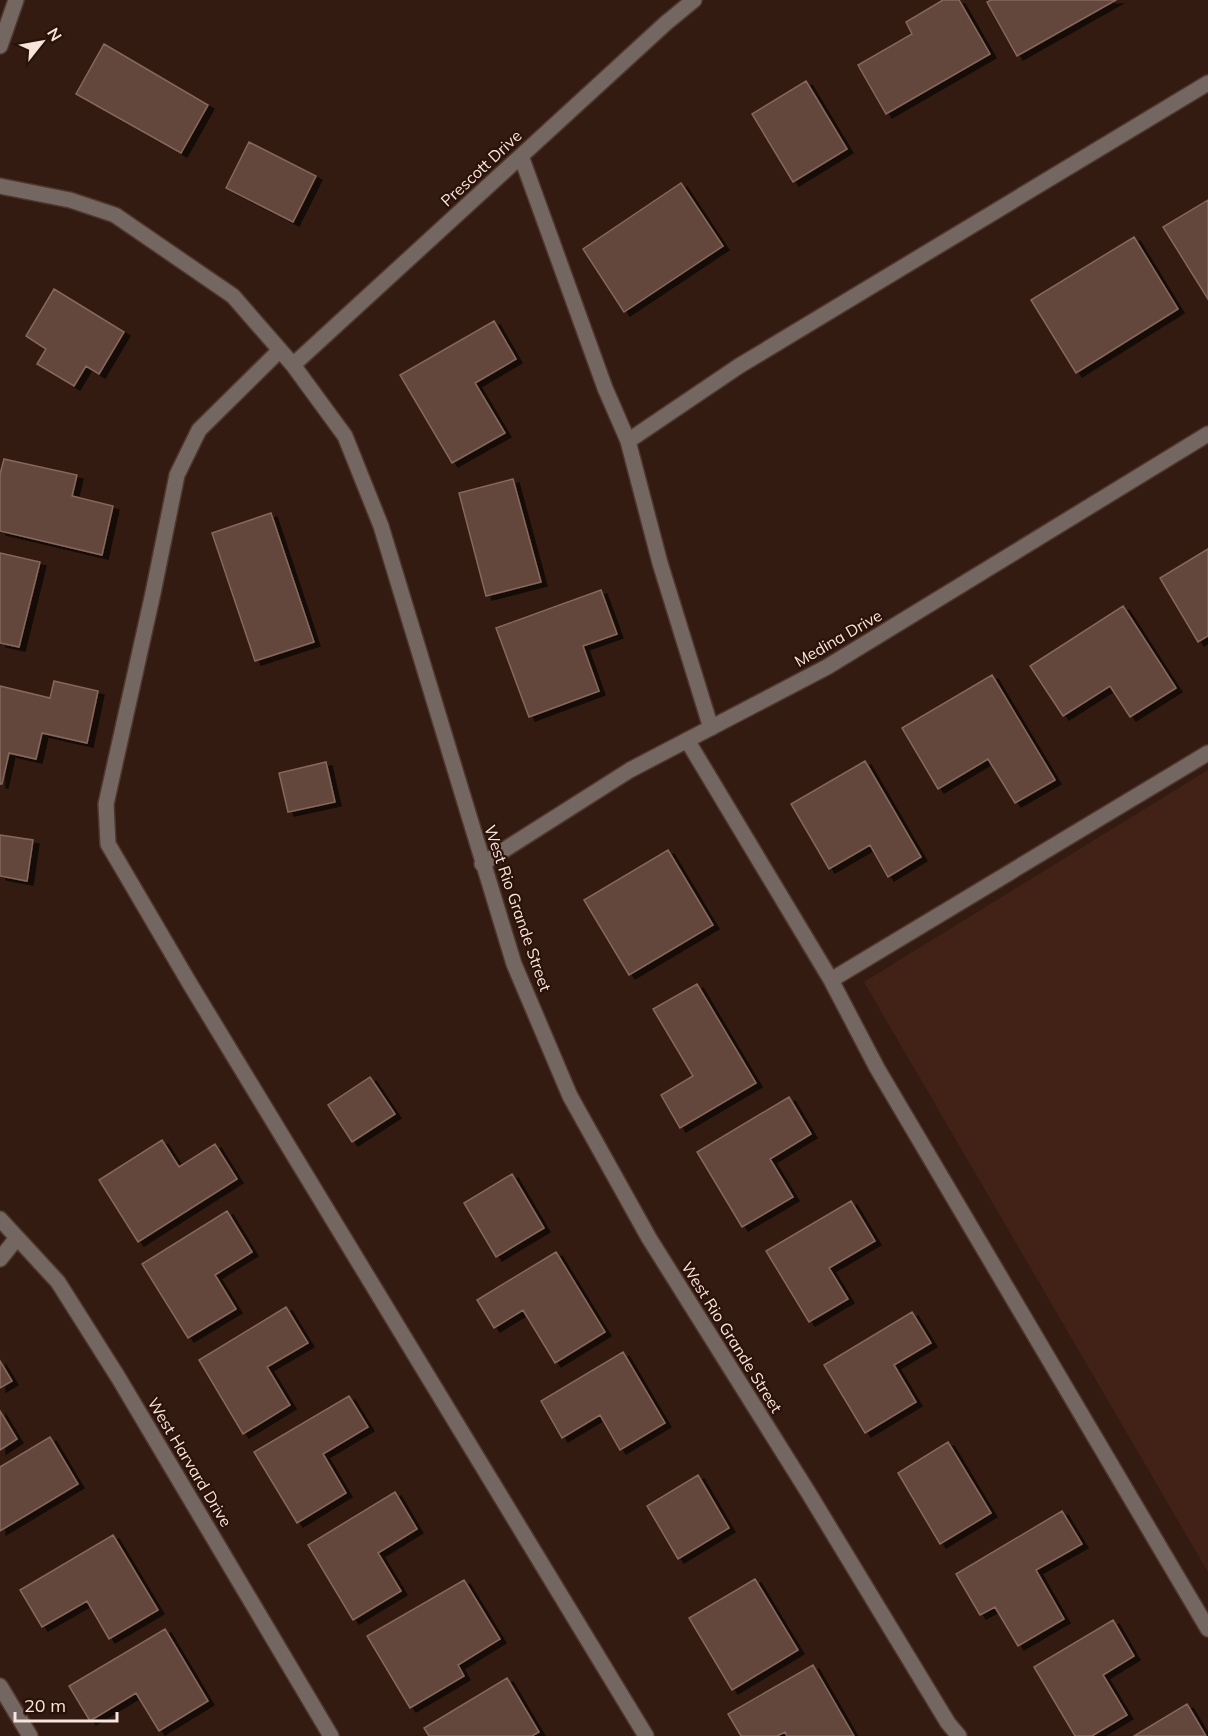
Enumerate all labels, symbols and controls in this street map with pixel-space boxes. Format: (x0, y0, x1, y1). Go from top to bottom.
north arrow (12, 12, 72, 72)
text: N (43, 24, 67, 45)
street label: Prescott Drive (436, 125, 526, 211)
street label: Medina Drive (791, 605, 885, 671)
street label: West Rio Grande Street (480, 822, 556, 994)
street label: West Rio Grande Street (677, 1258, 787, 1417)
street label: West Harvard Drive (143, 1394, 237, 1530)
scale bar (15, 1685, 117, 1723)
text: 20 m (24, 1694, 66, 1717)

